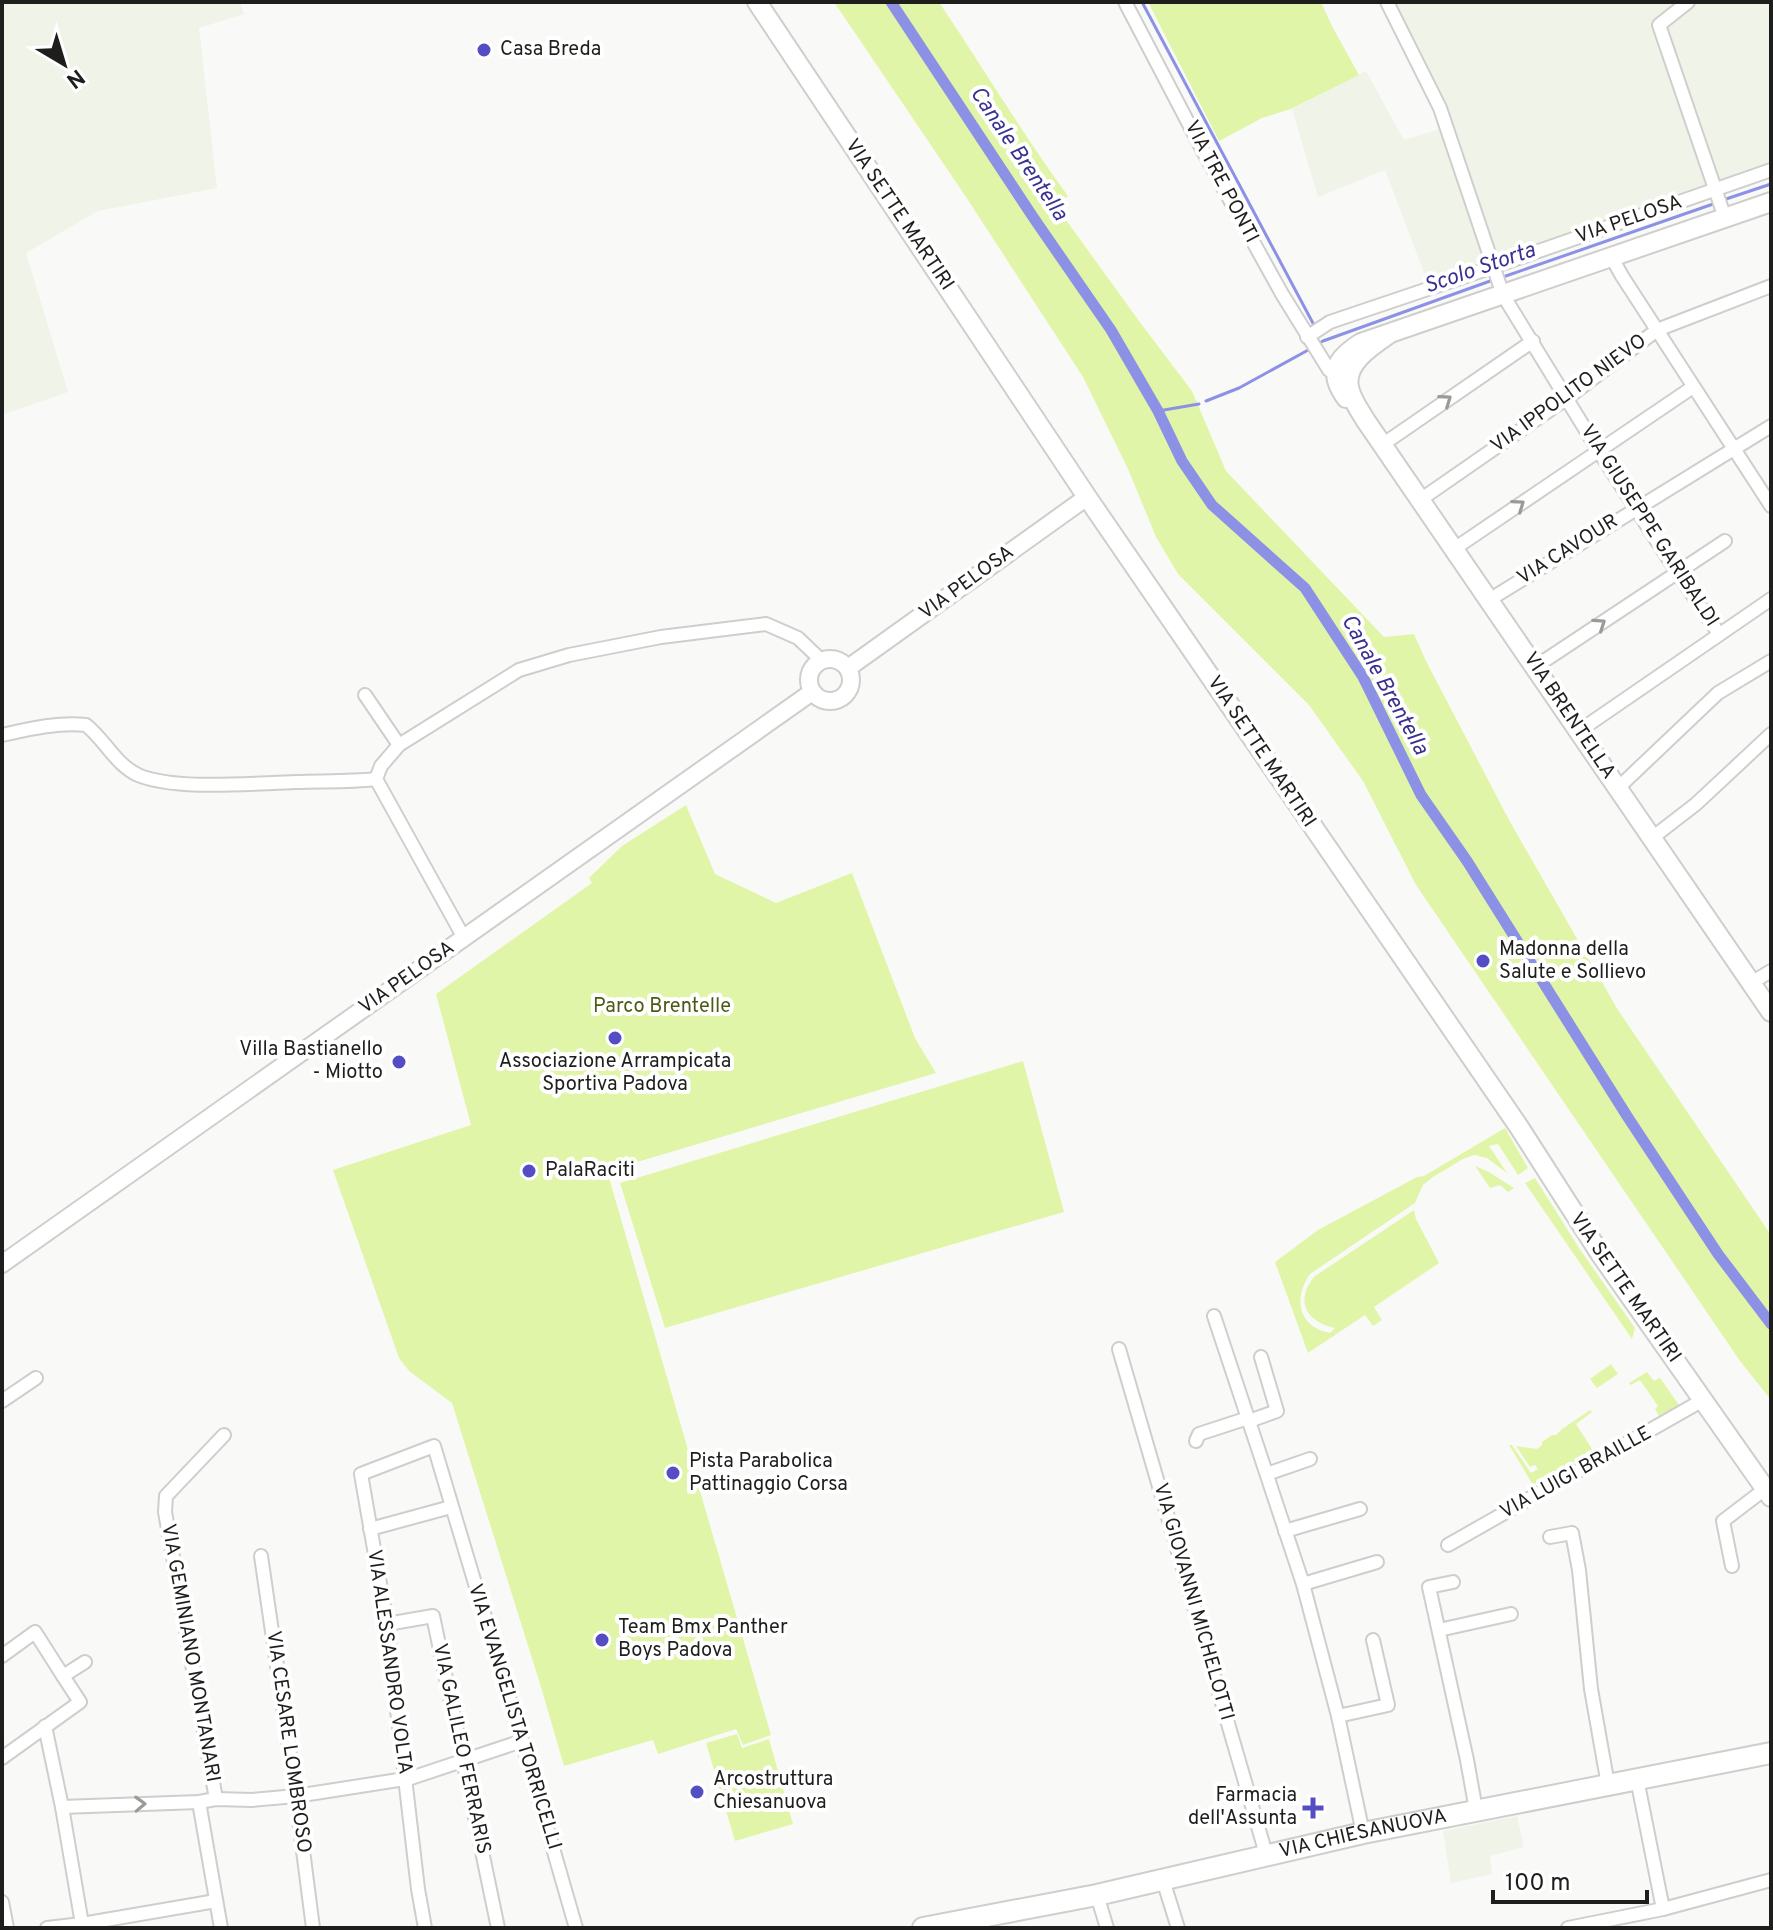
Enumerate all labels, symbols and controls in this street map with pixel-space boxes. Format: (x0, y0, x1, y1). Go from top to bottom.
north arrow (24, 24, 104, 104)
place label: Casa Breda (500, 37, 601, 63)
marker: Casa Breda (475, 41, 493, 59)
text: N (60, 62, 89, 93)
water label: Canale Brentella (963, 82, 1073, 227)
street label: VIA TRE PONTI (1178, 116, 1264, 248)
street label: VIA SETTE MARTIRI (839, 134, 959, 296)
street label: VIA PELOSA (1572, 190, 1686, 250)
water label: Scolo Storta (1421, 237, 1540, 301)
street label: VIA IPPOLITO NIEVO (1486, 329, 1652, 459)
one-way arrow (1438, 395, 1452, 410)
street label: VIA GIUSEPPE GARIBALDI (1574, 420, 1724, 632)
one-way arrow (1510, 500, 1524, 515)
street label: VIA CAVOUR (1513, 509, 1623, 591)
street label: VIA PELOSA (914, 540, 1020, 626)
water label: Canale Brentella (1334, 610, 1434, 761)
one-way arrow (1592, 619, 1606, 634)
street label: VIA BRENTELLA (1517, 647, 1621, 785)
street label: VIA SETTE MARTIRI (1201, 671, 1321, 833)
street label: VIA PELOSA (354, 936, 460, 1020)
place label: Madonna della Salute e Sollievo (1499, 937, 1646, 986)
marker: Madonna della Salute e Sollievo (1474, 952, 1492, 970)
park label: Parco Brentelle (593, 994, 731, 1020)
marker: Associazione Arrampicata Sportiva Padova (606, 1029, 624, 1047)
place label: Villa Bastianello - Miotto (239, 1037, 383, 1086)
place label: Associazione Arrampicata Sportiva Padova (499, 1049, 731, 1098)
marker: Villa Bastianello - Miotto (390, 1053, 408, 1071)
place label: PalaRaciti (545, 1158, 635, 1184)
marker: PalaRaciti (520, 1162, 538, 1180)
street label: VIA SETTE MARTIRI (1563, 1208, 1687, 1368)
street label: VIA LUIGI BRAILLE (1496, 1421, 1656, 1525)
place label: Pista Parabolica Pattinaggio Corsa (689, 1449, 848, 1498)
marker: Pista Parabolica Pattinaggio Corsa (664, 1464, 682, 1482)
street label: VIA GIOVANNI MICHELOTTI (1147, 1480, 1239, 1724)
street label: VIA GEMINIANO MONTANARI (154, 1522, 226, 1784)
street label: VIA ALESSANDRO VOLTA (360, 1548, 418, 1776)
street label: VIA EVANGELISTA TORRICELLI (461, 1581, 567, 1853)
place label: Team Bmx Panther Boys Padova (618, 1615, 788, 1664)
street label: VIA CESARE LOMBROSO (260, 1629, 316, 1855)
marker: Team Bmx Panther Boys Padova (593, 1631, 611, 1649)
street label: VIA GALILEO FERRARIS (426, 1641, 496, 1857)
place label: Arcostruttura Chiesanuova (713, 1767, 833, 1816)
marker: Arcostruttura Chiesanuova (688, 1783, 706, 1801)
place label: Farmacia dell'Assunta (1188, 1783, 1297, 1832)
one-way arrow (134, 1796, 147, 1813)
marker: Farmacia dell'Assunta (1304, 1799, 1322, 1817)
street label: VIA CHIESANUOVA (1277, 1804, 1449, 1865)
scale bar (1493, 1854, 1647, 1904)
text: 100 m (1505, 1869, 1571, 1899)

